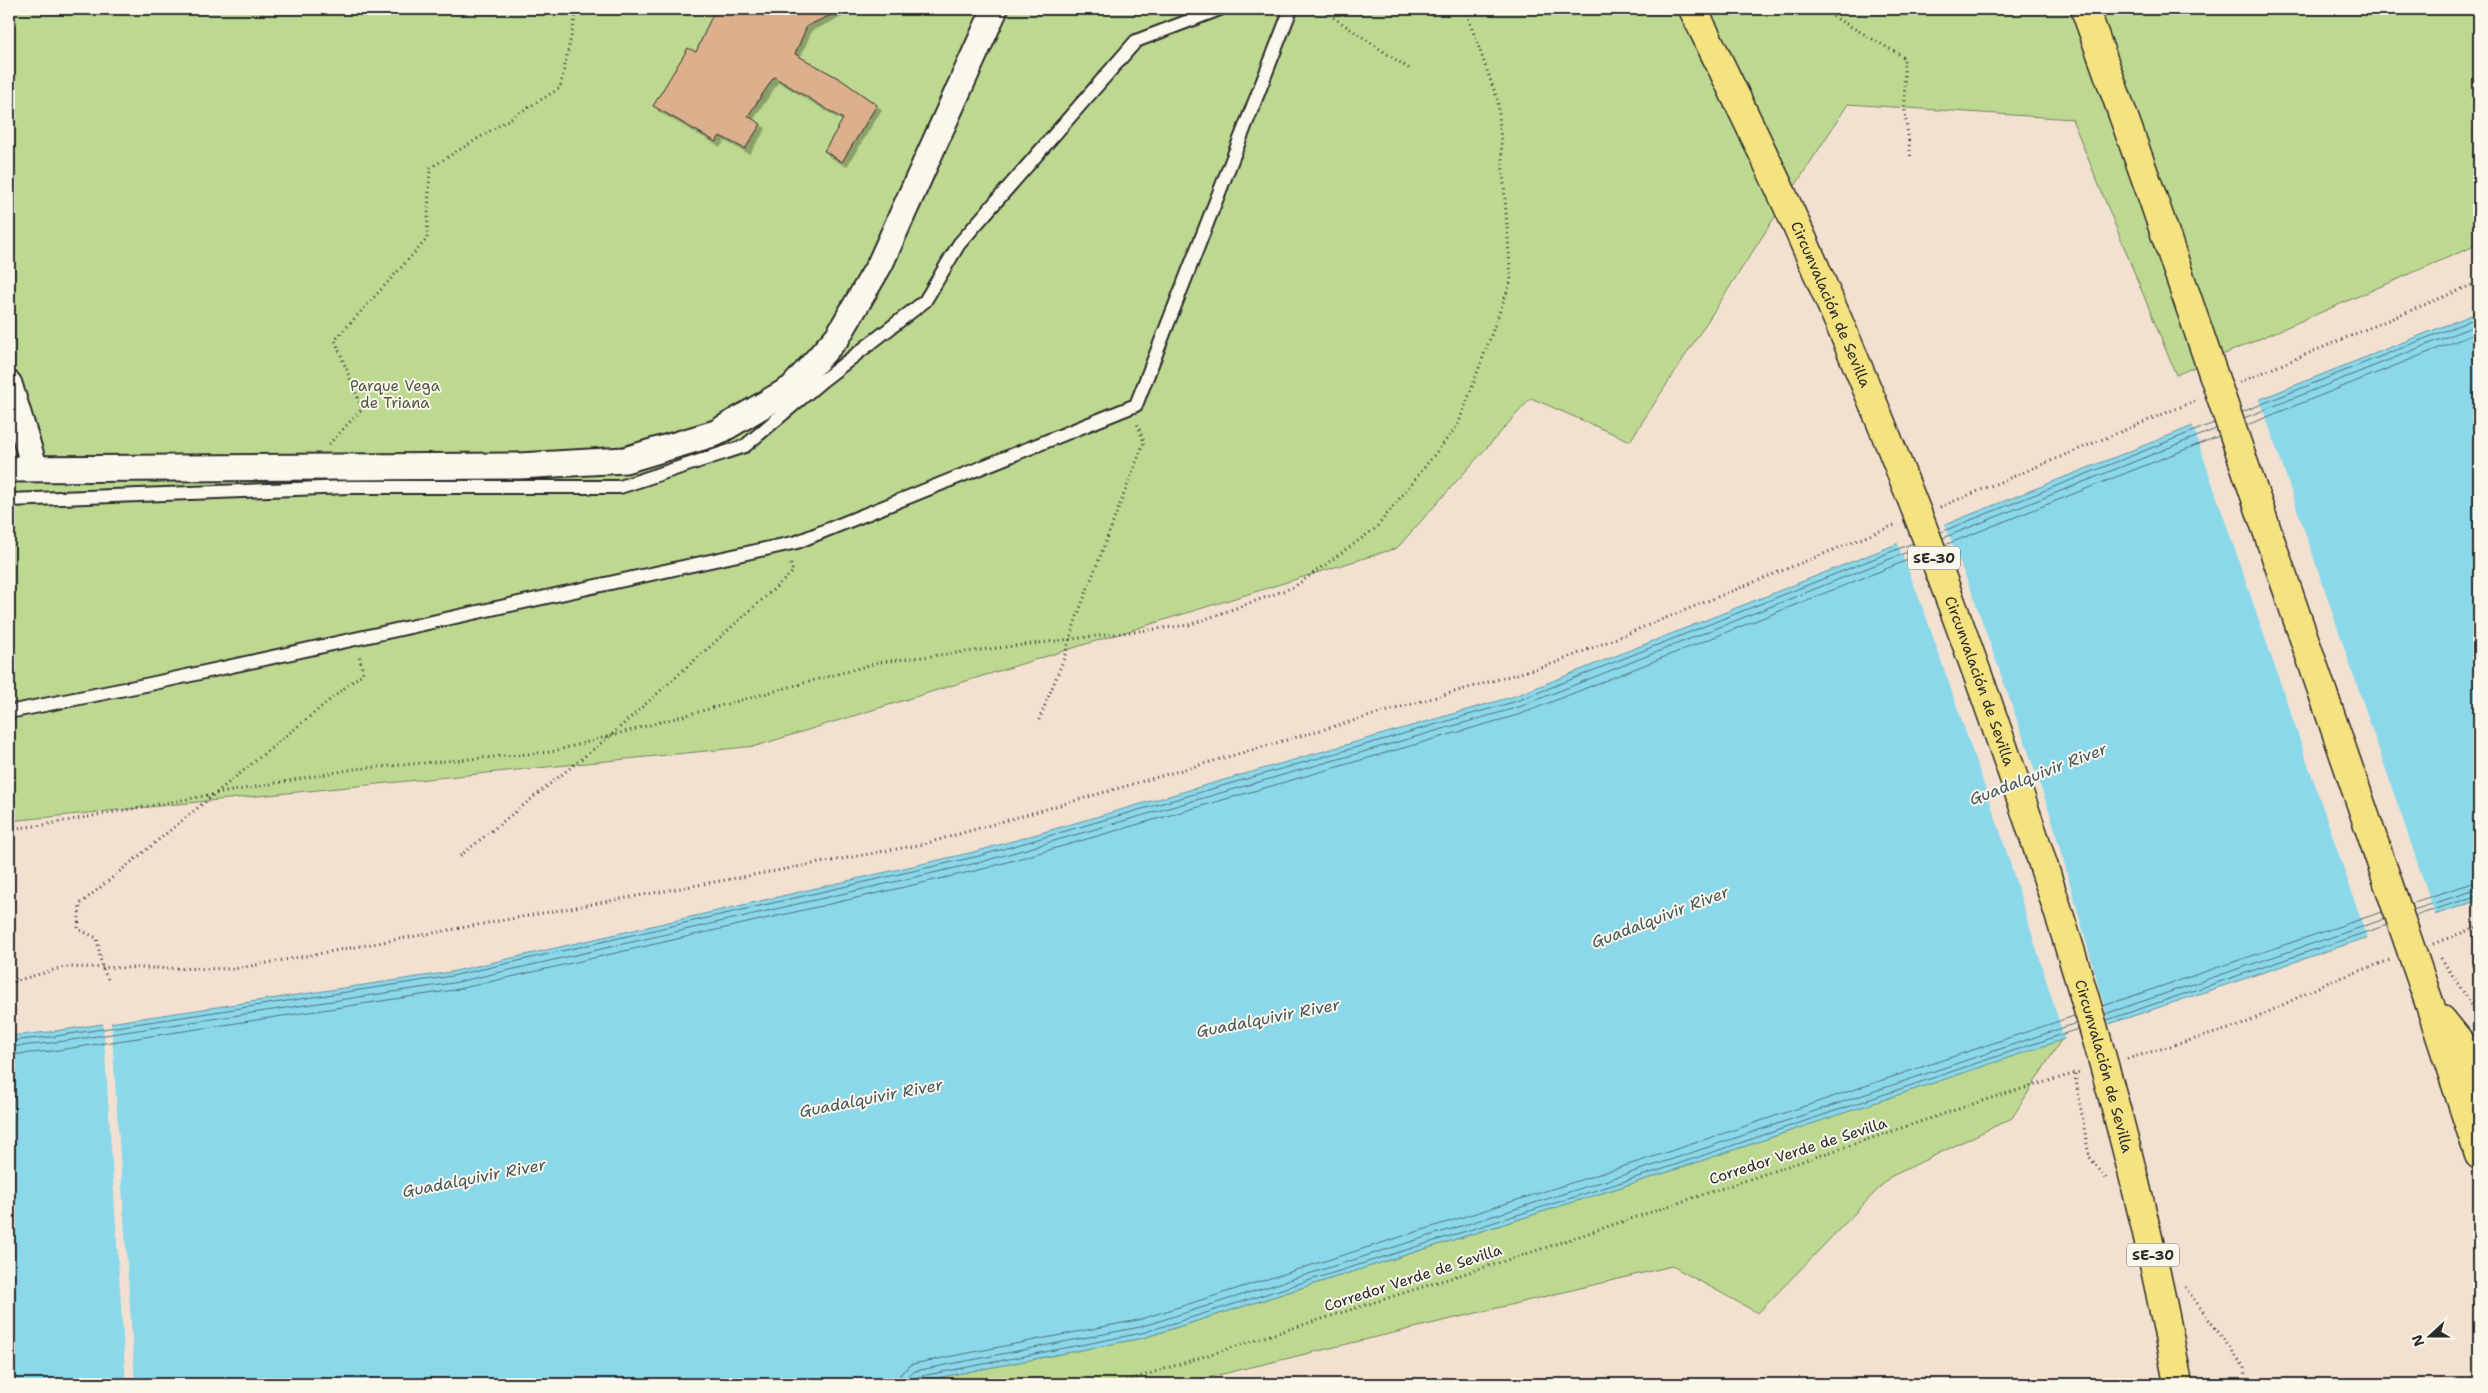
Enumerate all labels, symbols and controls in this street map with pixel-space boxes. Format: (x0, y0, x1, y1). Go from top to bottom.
street label: Circunvalación de Sevilla (1786, 218, 1876, 391)
park label: Parque Vega de Triana (350, 376, 441, 413)
road number: SE-30 (1908, 546, 1960, 570)
street label: Circunvalación de Sevilla (1940, 593, 2019, 769)
water label: Guadalquivir River (1966, 738, 2110, 810)
water label: Guadalquivir River (1588, 881, 1732, 953)
street label: Circunvalación de Sevilla (2070, 977, 2137, 1156)
water label: Guadalquivir River (1194, 994, 1342, 1042)
water label: Guadalquivir River (797, 1074, 945, 1122)
street label: Corredor Verde de Sevilla (1707, 1113, 1890, 1189)
water label: Guadalquivir River (400, 1154, 548, 1202)
street label: Corredor Verde de Sevilla (1322, 1240, 1505, 1316)
road number: SE-30 (2127, 1244, 2179, 1266)
north arrow (2406, 1310, 2456, 1360)
text: N (2407, 1332, 2428, 1349)

